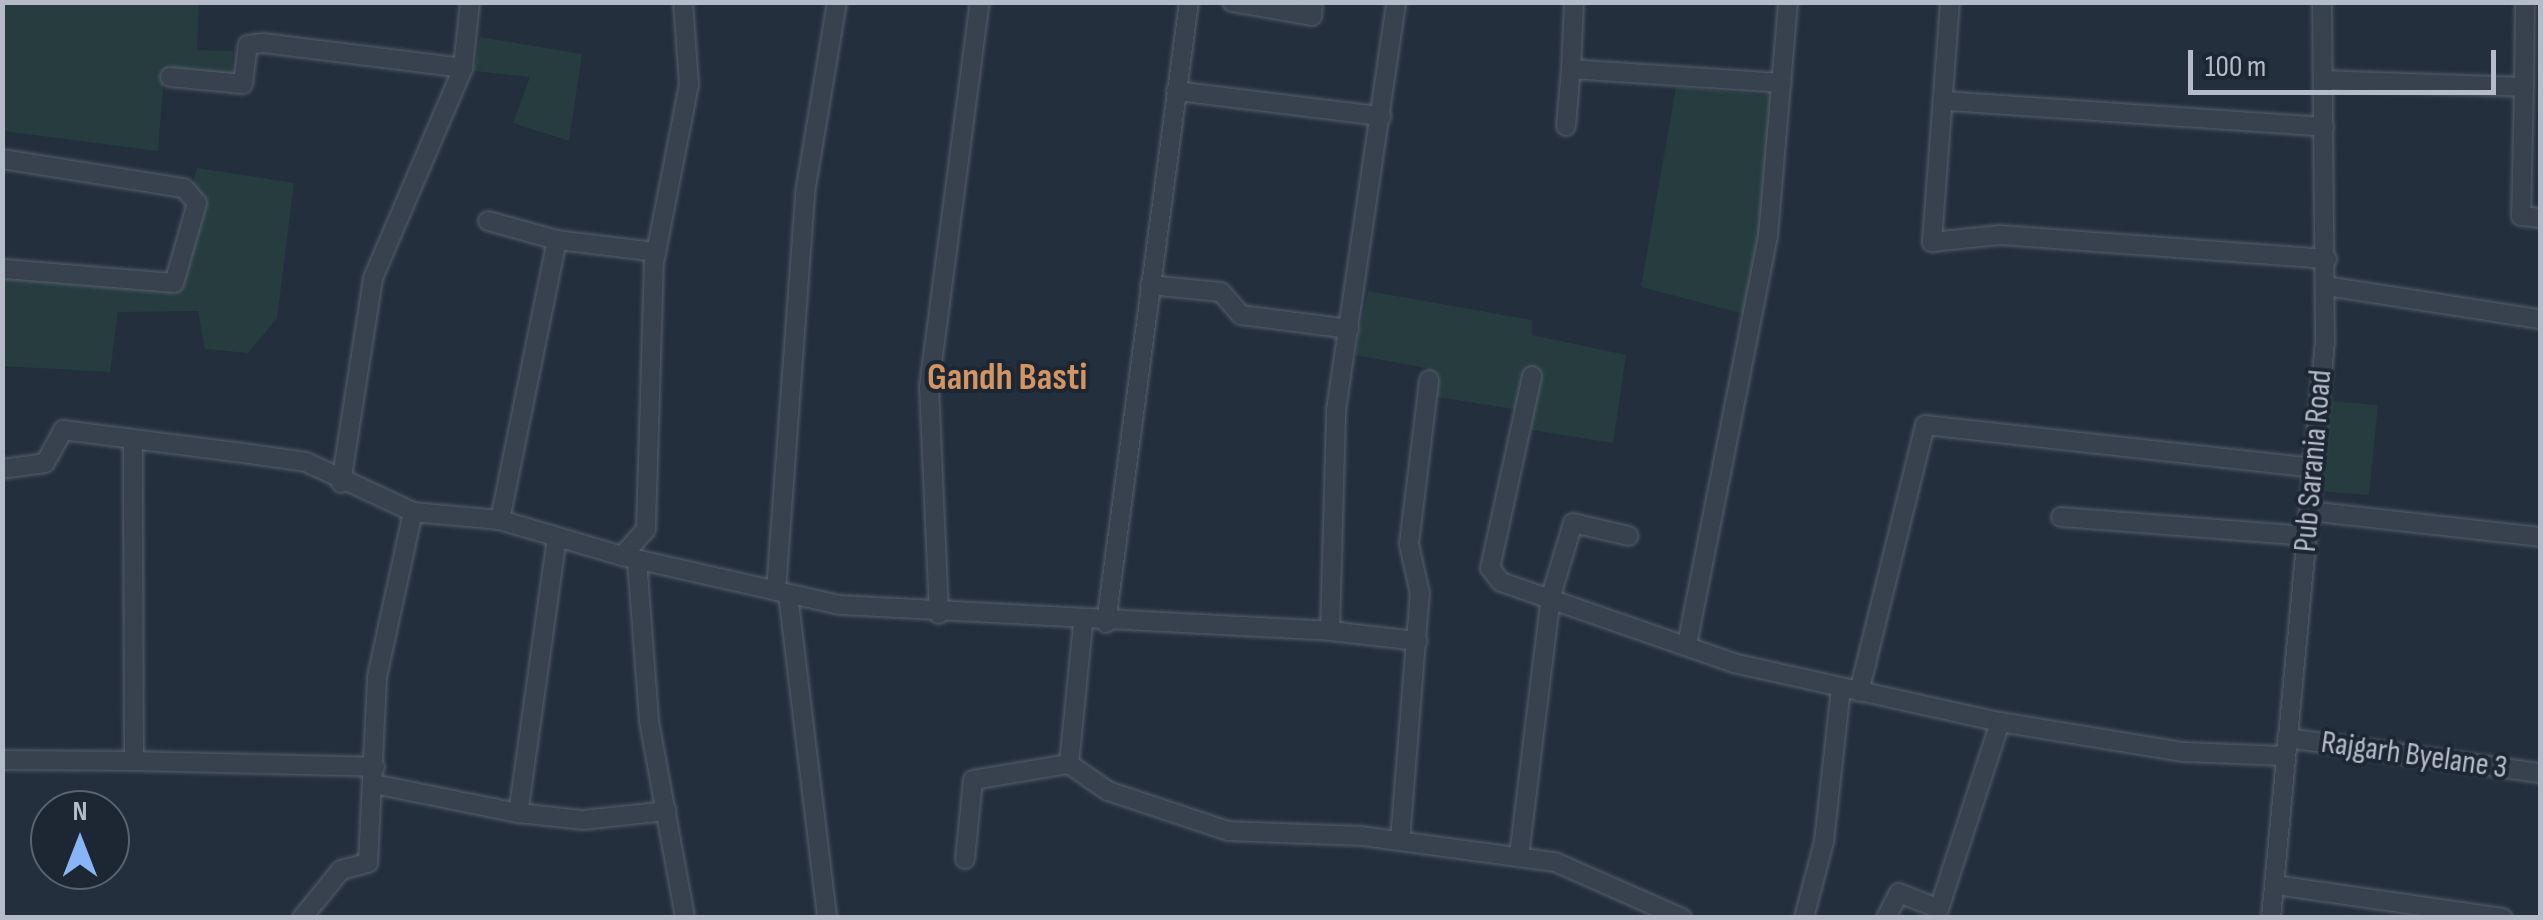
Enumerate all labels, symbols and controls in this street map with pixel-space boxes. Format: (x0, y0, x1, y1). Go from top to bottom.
scale bar (2193, 30, 2500, 92)
text: 100 m (2205, 49, 2266, 85)
district label: Gandh Basti (927, 355, 1087, 401)
street label: Pub Sarania Road (2287, 368, 2341, 554)
street label: Rajgarh Byelane 3 (2319, 724, 2509, 788)
north arrow (30, 790, 130, 890)
text: N (73, 795, 87, 828)

